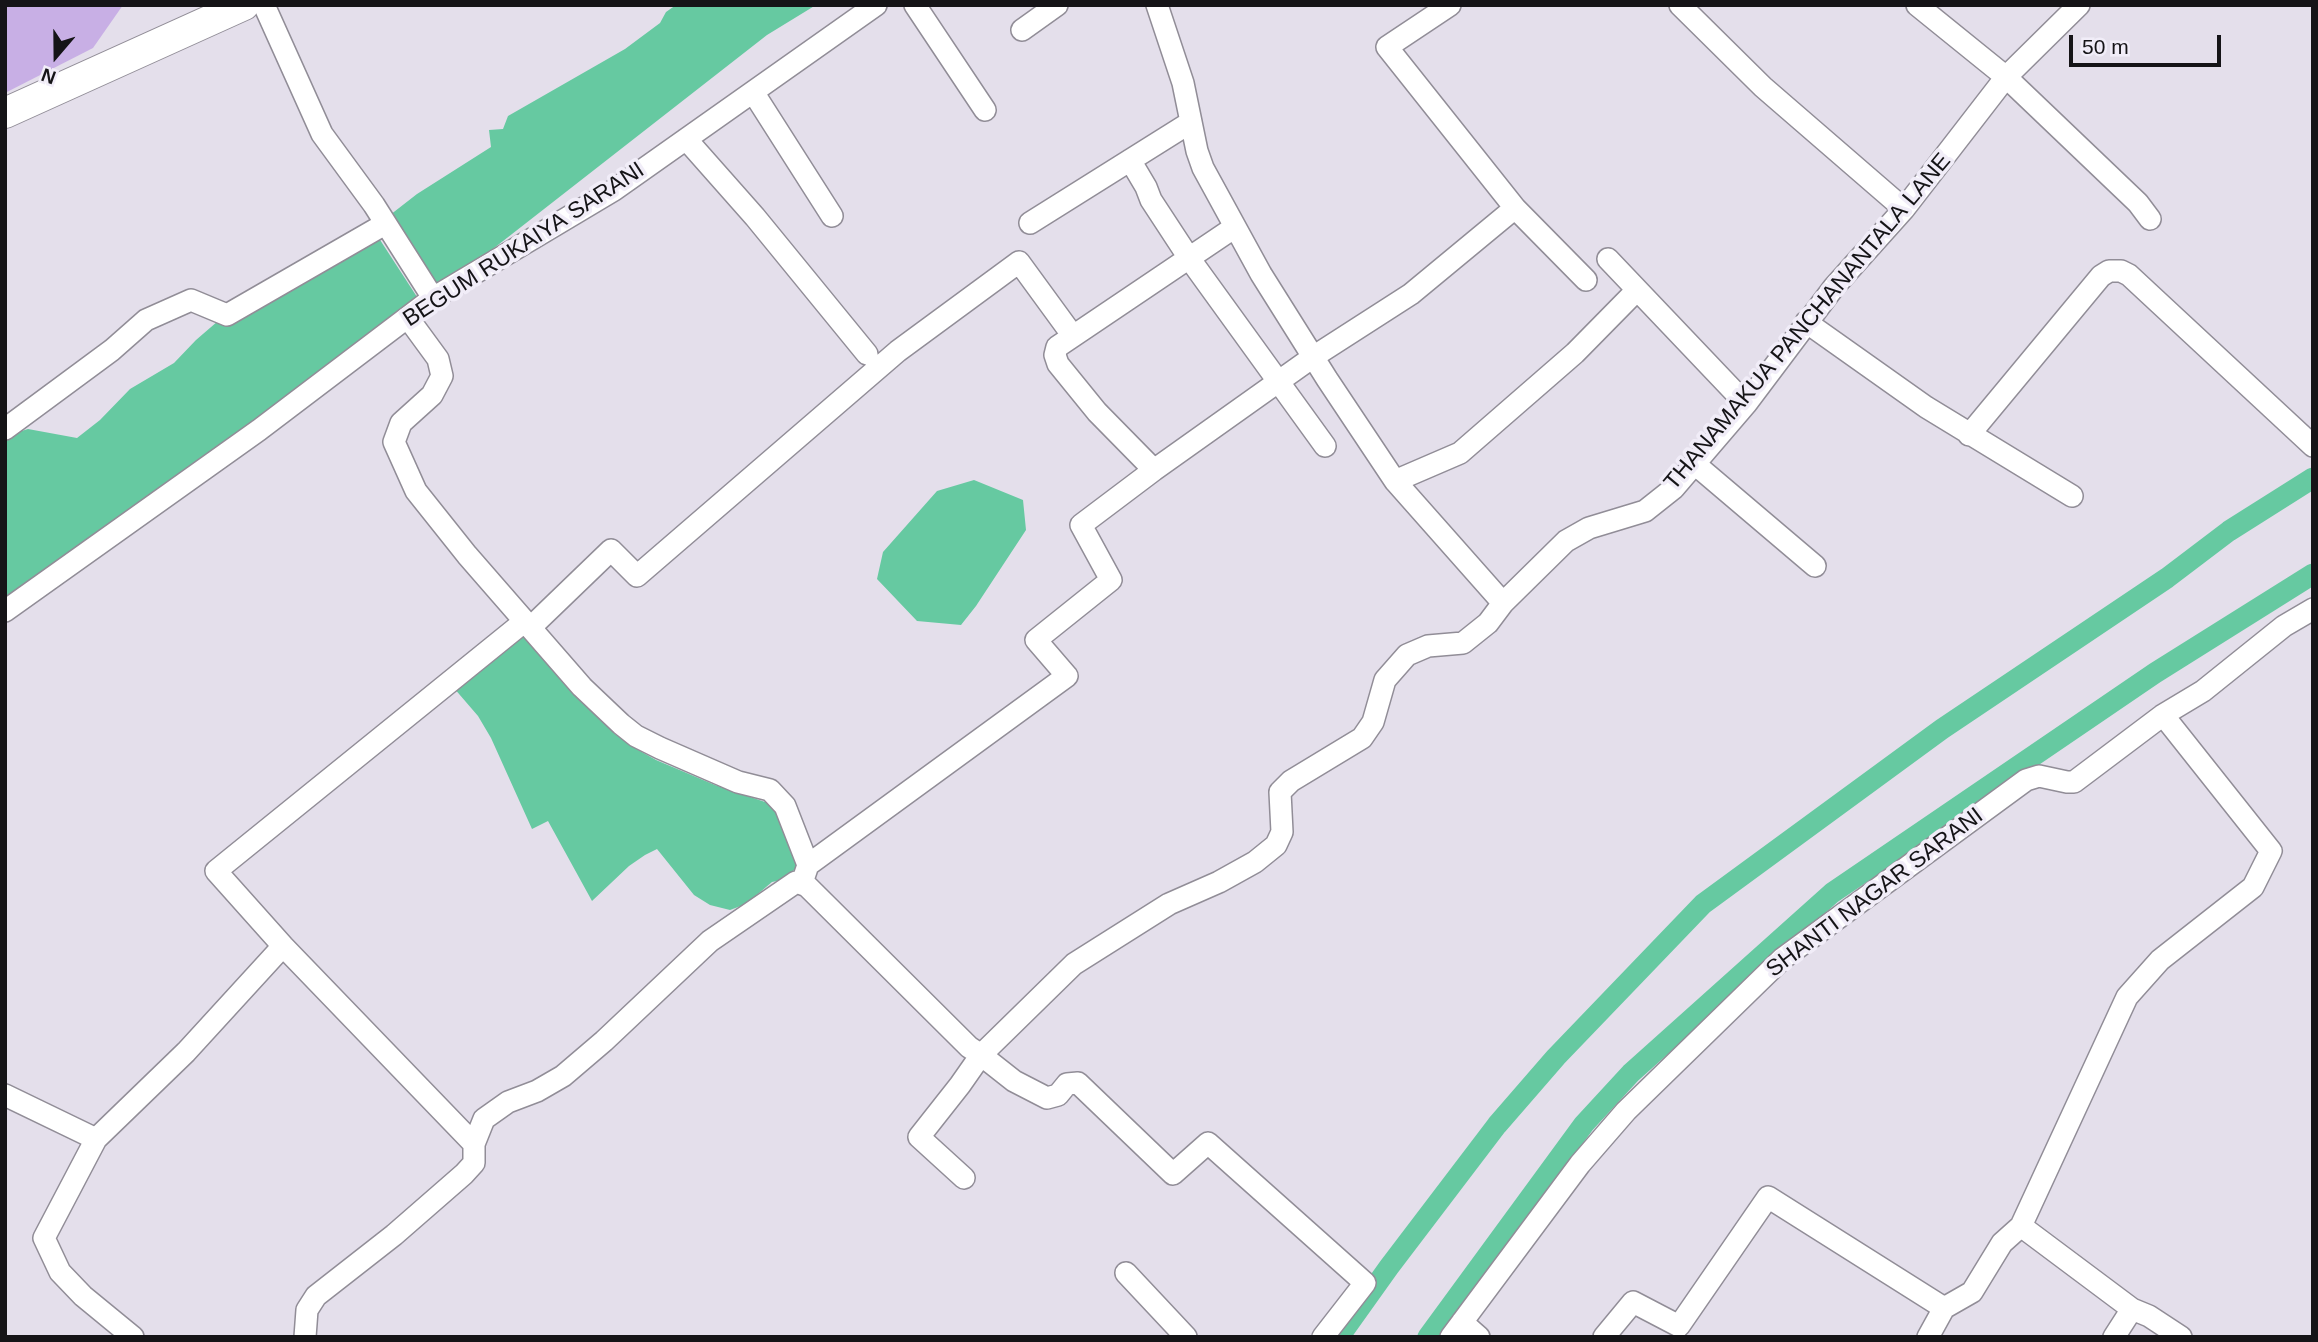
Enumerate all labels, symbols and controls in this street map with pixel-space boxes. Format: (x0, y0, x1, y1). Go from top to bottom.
north arrow (21, 21, 91, 91)
scale bar (2073, 21, 2225, 65)
text: 50 m (2082, 35, 2129, 58)
text: N (39, 64, 59, 88)
street label: THANAMAKUA PANCHANANTALA LANE (1659, 148, 1957, 496)
street label: BEGUM RUKAIYA SARANI (398, 157, 650, 333)
street label: SHANTI NAGAR SARANI (1761, 802, 1989, 984)

